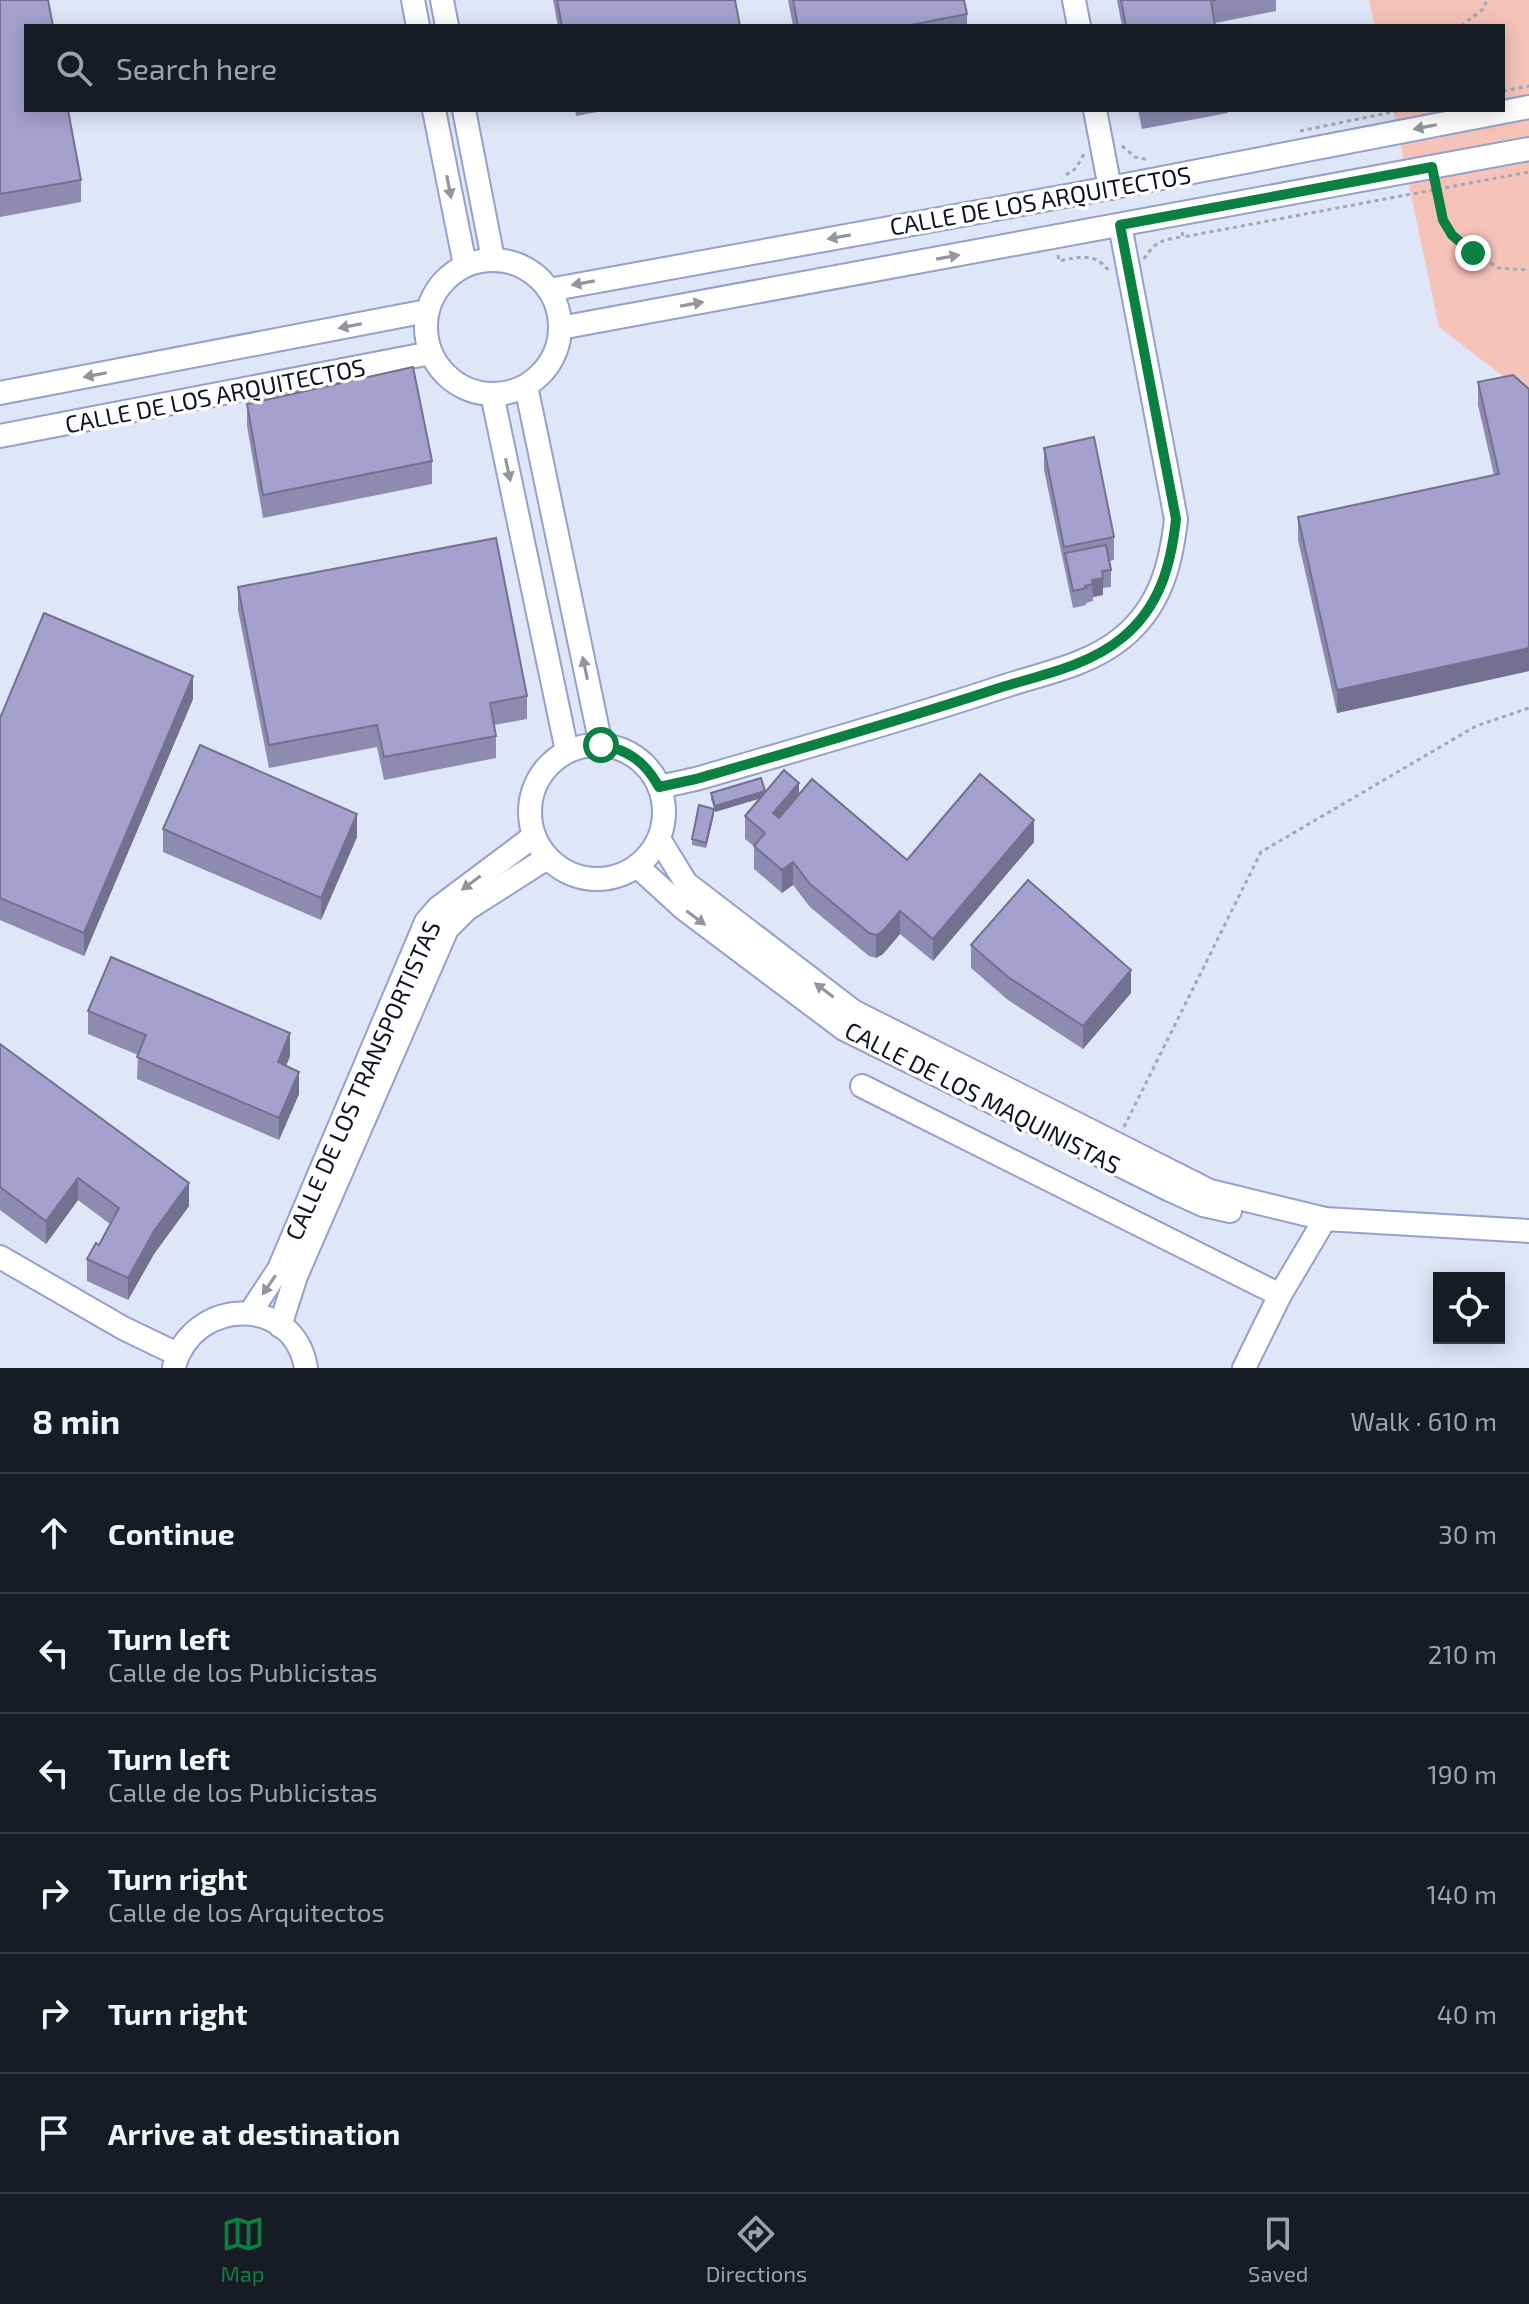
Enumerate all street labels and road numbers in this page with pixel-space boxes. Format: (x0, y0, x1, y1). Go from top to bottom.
street label: CALLE DE LOS ARQUITECTOS (887, 159, 1193, 241)
street label: CALLE DE LOS ARQUITECTOS (62, 352, 368, 438)
street label: CALLE DE LOS TRANSPORTISTAS (278, 916, 446, 1244)
street label: CALLE DE LOS MAQUINISTAS (840, 1015, 1126, 1179)

